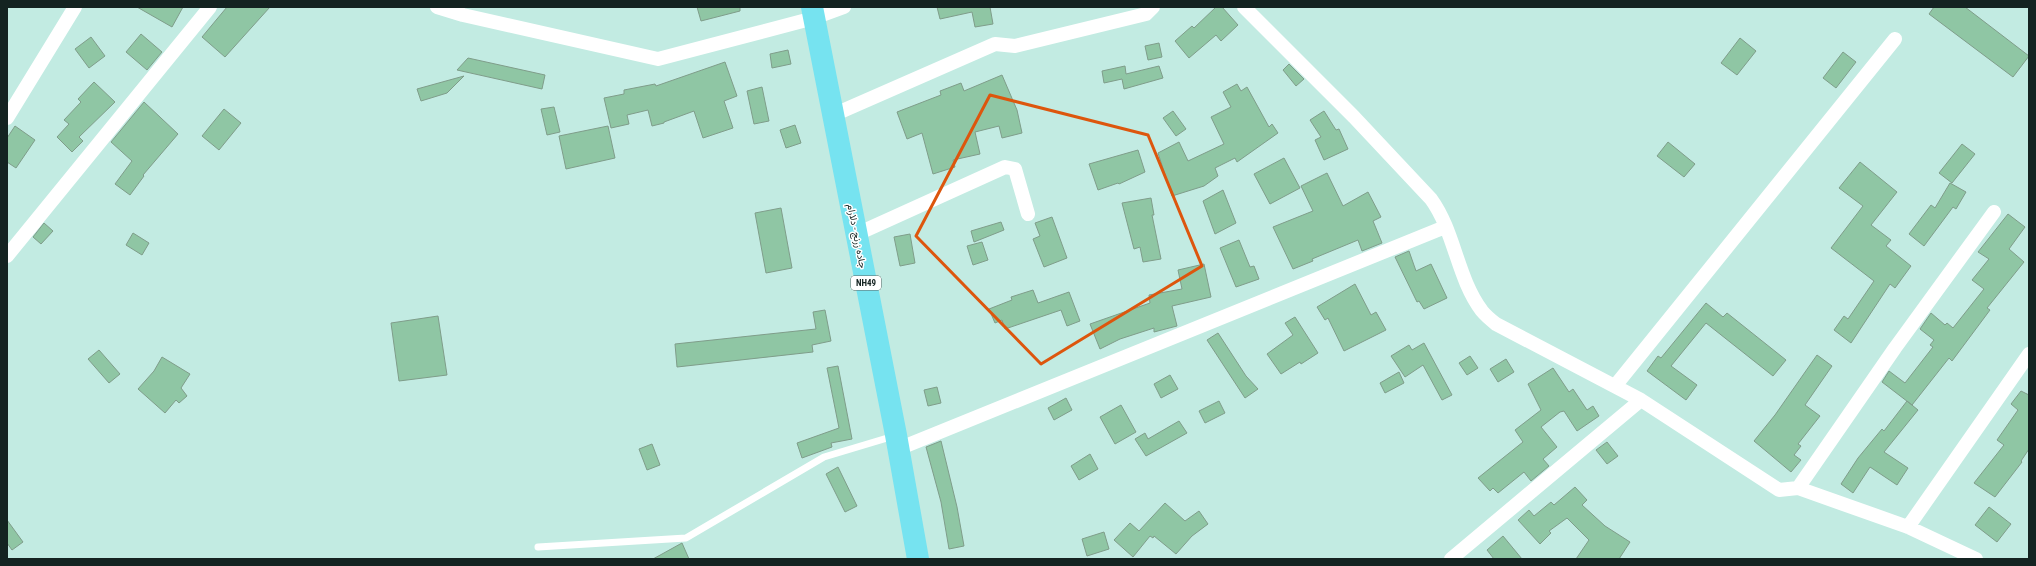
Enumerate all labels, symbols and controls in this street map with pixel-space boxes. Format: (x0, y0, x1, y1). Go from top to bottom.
street label: جاده زرنج - دلارام (844, 203, 869, 270)
road number: NH49 (851, 276, 881, 290)

